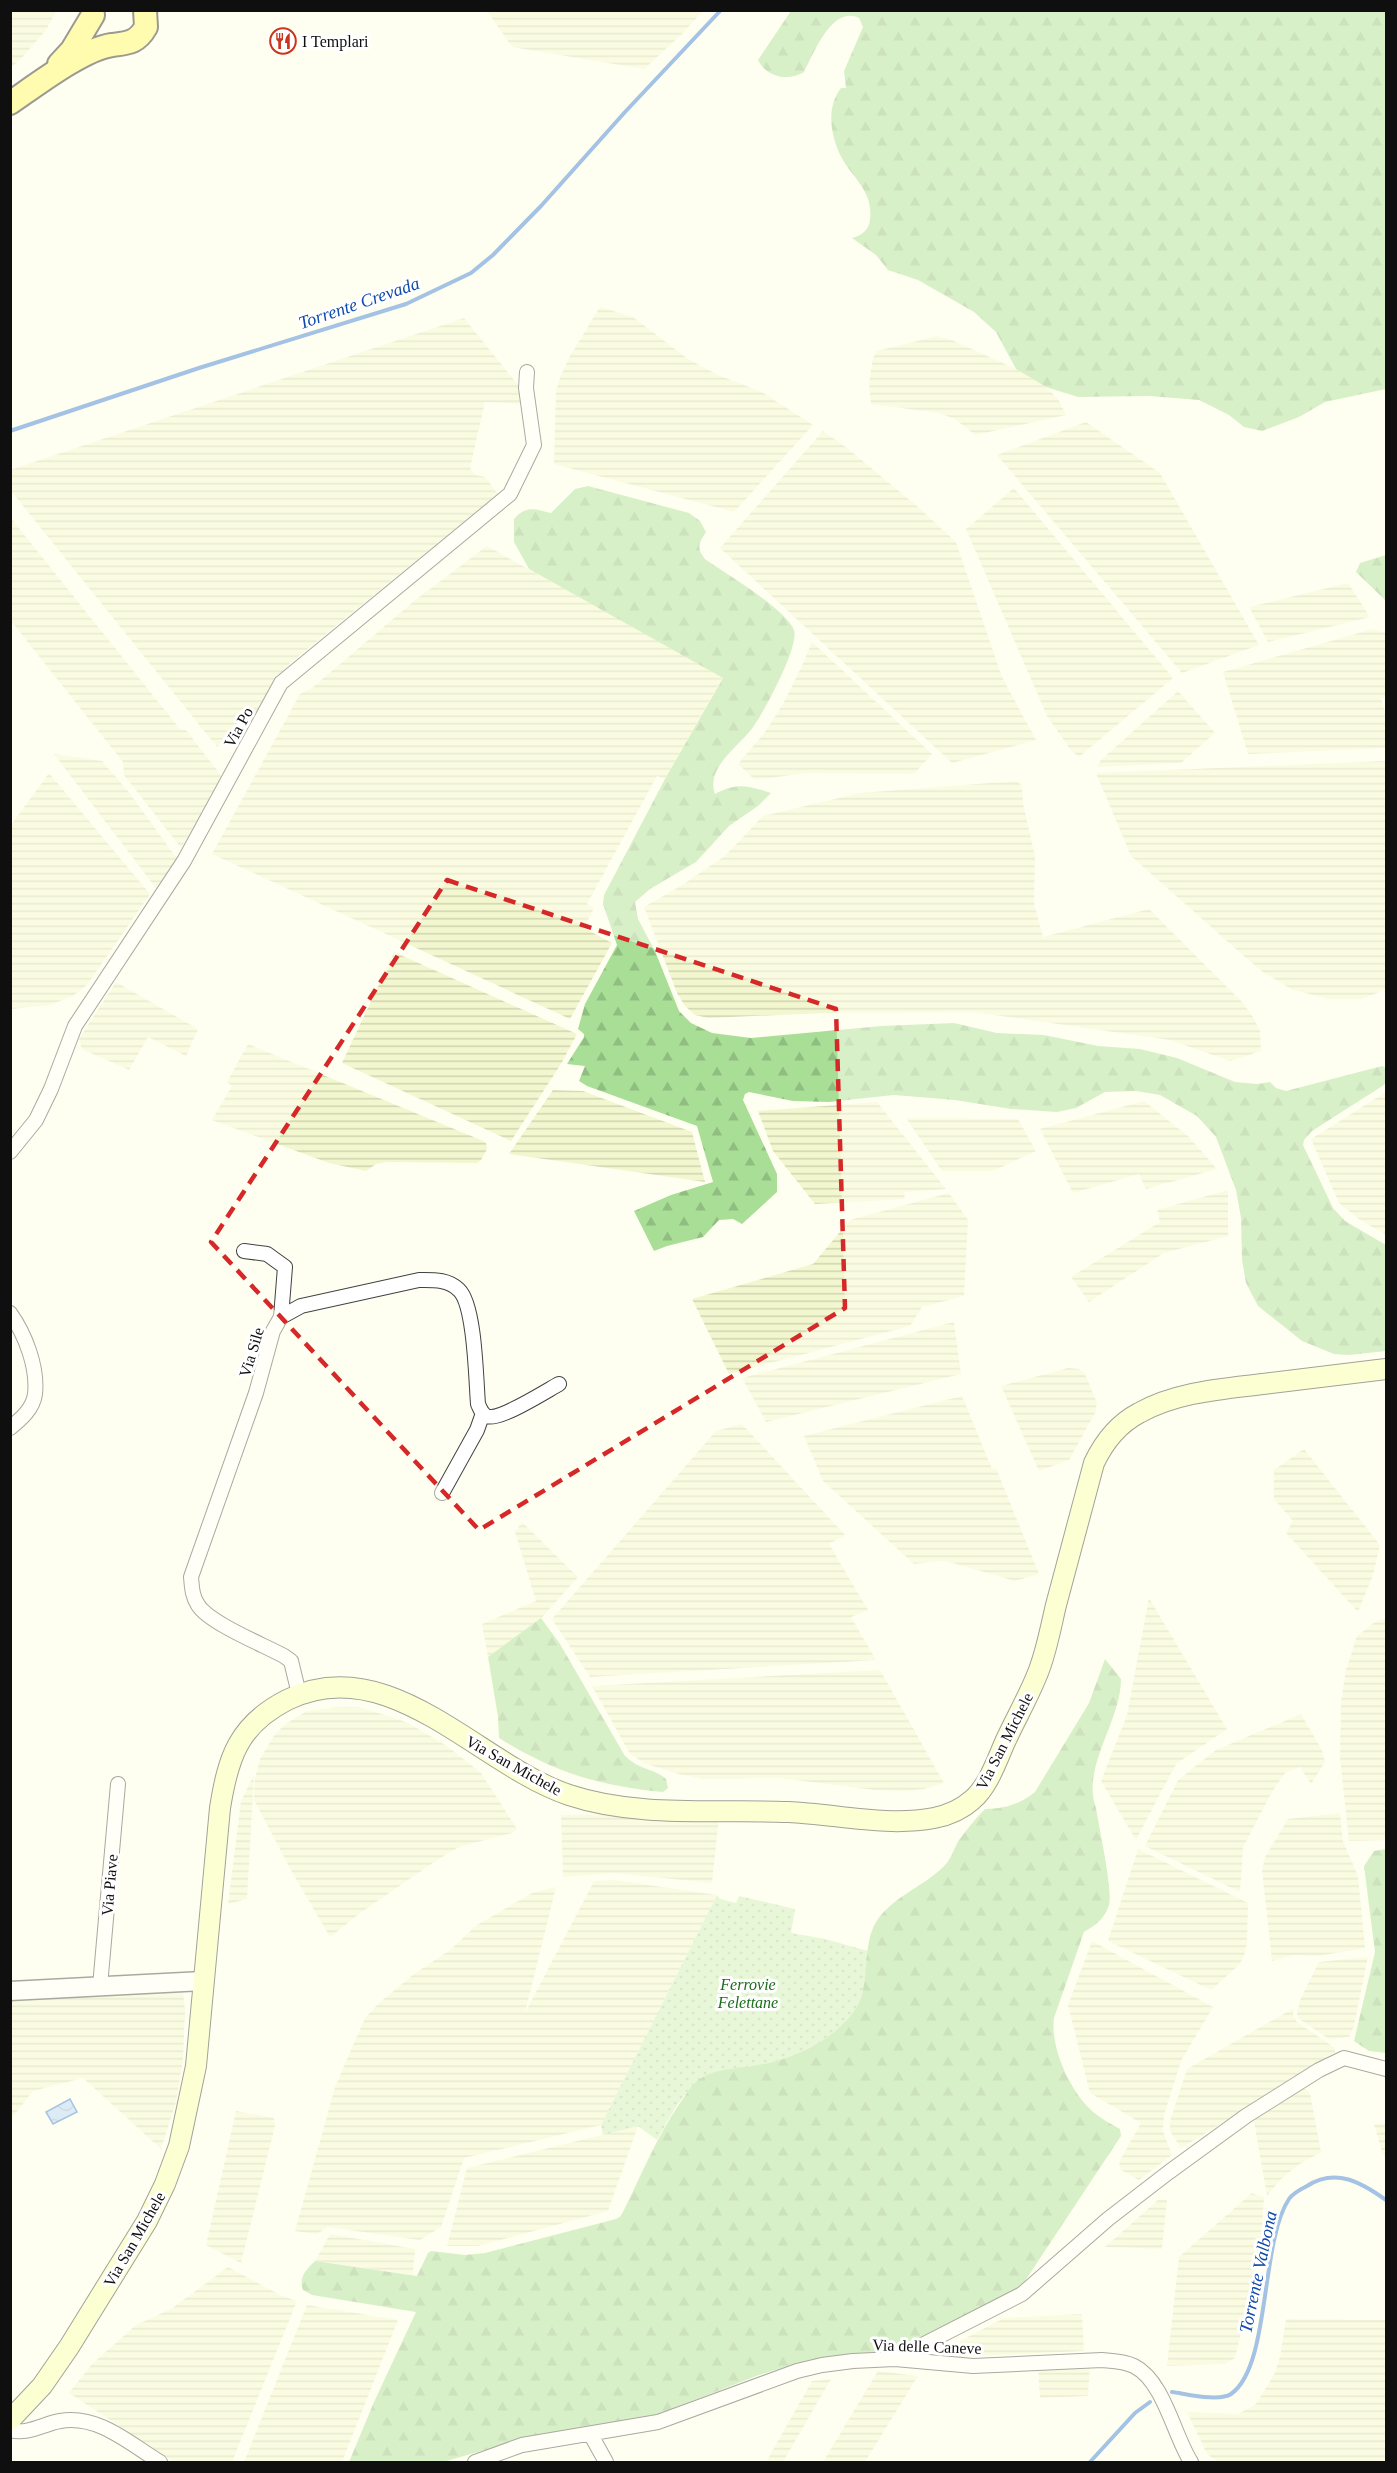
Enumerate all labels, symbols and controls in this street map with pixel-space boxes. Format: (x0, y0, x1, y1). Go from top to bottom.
restaurant icon: I Templari (268, 26, 298, 56)
place label: I Templari (302, 33, 369, 51)
water label: Torrente Crevada (296, 273, 422, 333)
street label: Via Po (221, 704, 256, 750)
street label: Via Sile (236, 1325, 267, 1379)
street label: Via San Michele (973, 1690, 1036, 1793)
street label: Via San Michele (463, 1732, 564, 1799)
street label: Via Piave (98, 1854, 121, 1917)
park label: Ferrovie Felettane (717, 1976, 778, 2011)
street label: Via San Michele (100, 2189, 168, 2290)
water label: Torrente Valbona (1235, 2209, 1281, 2335)
street label: Via delle Caneve (872, 2336, 982, 2357)

